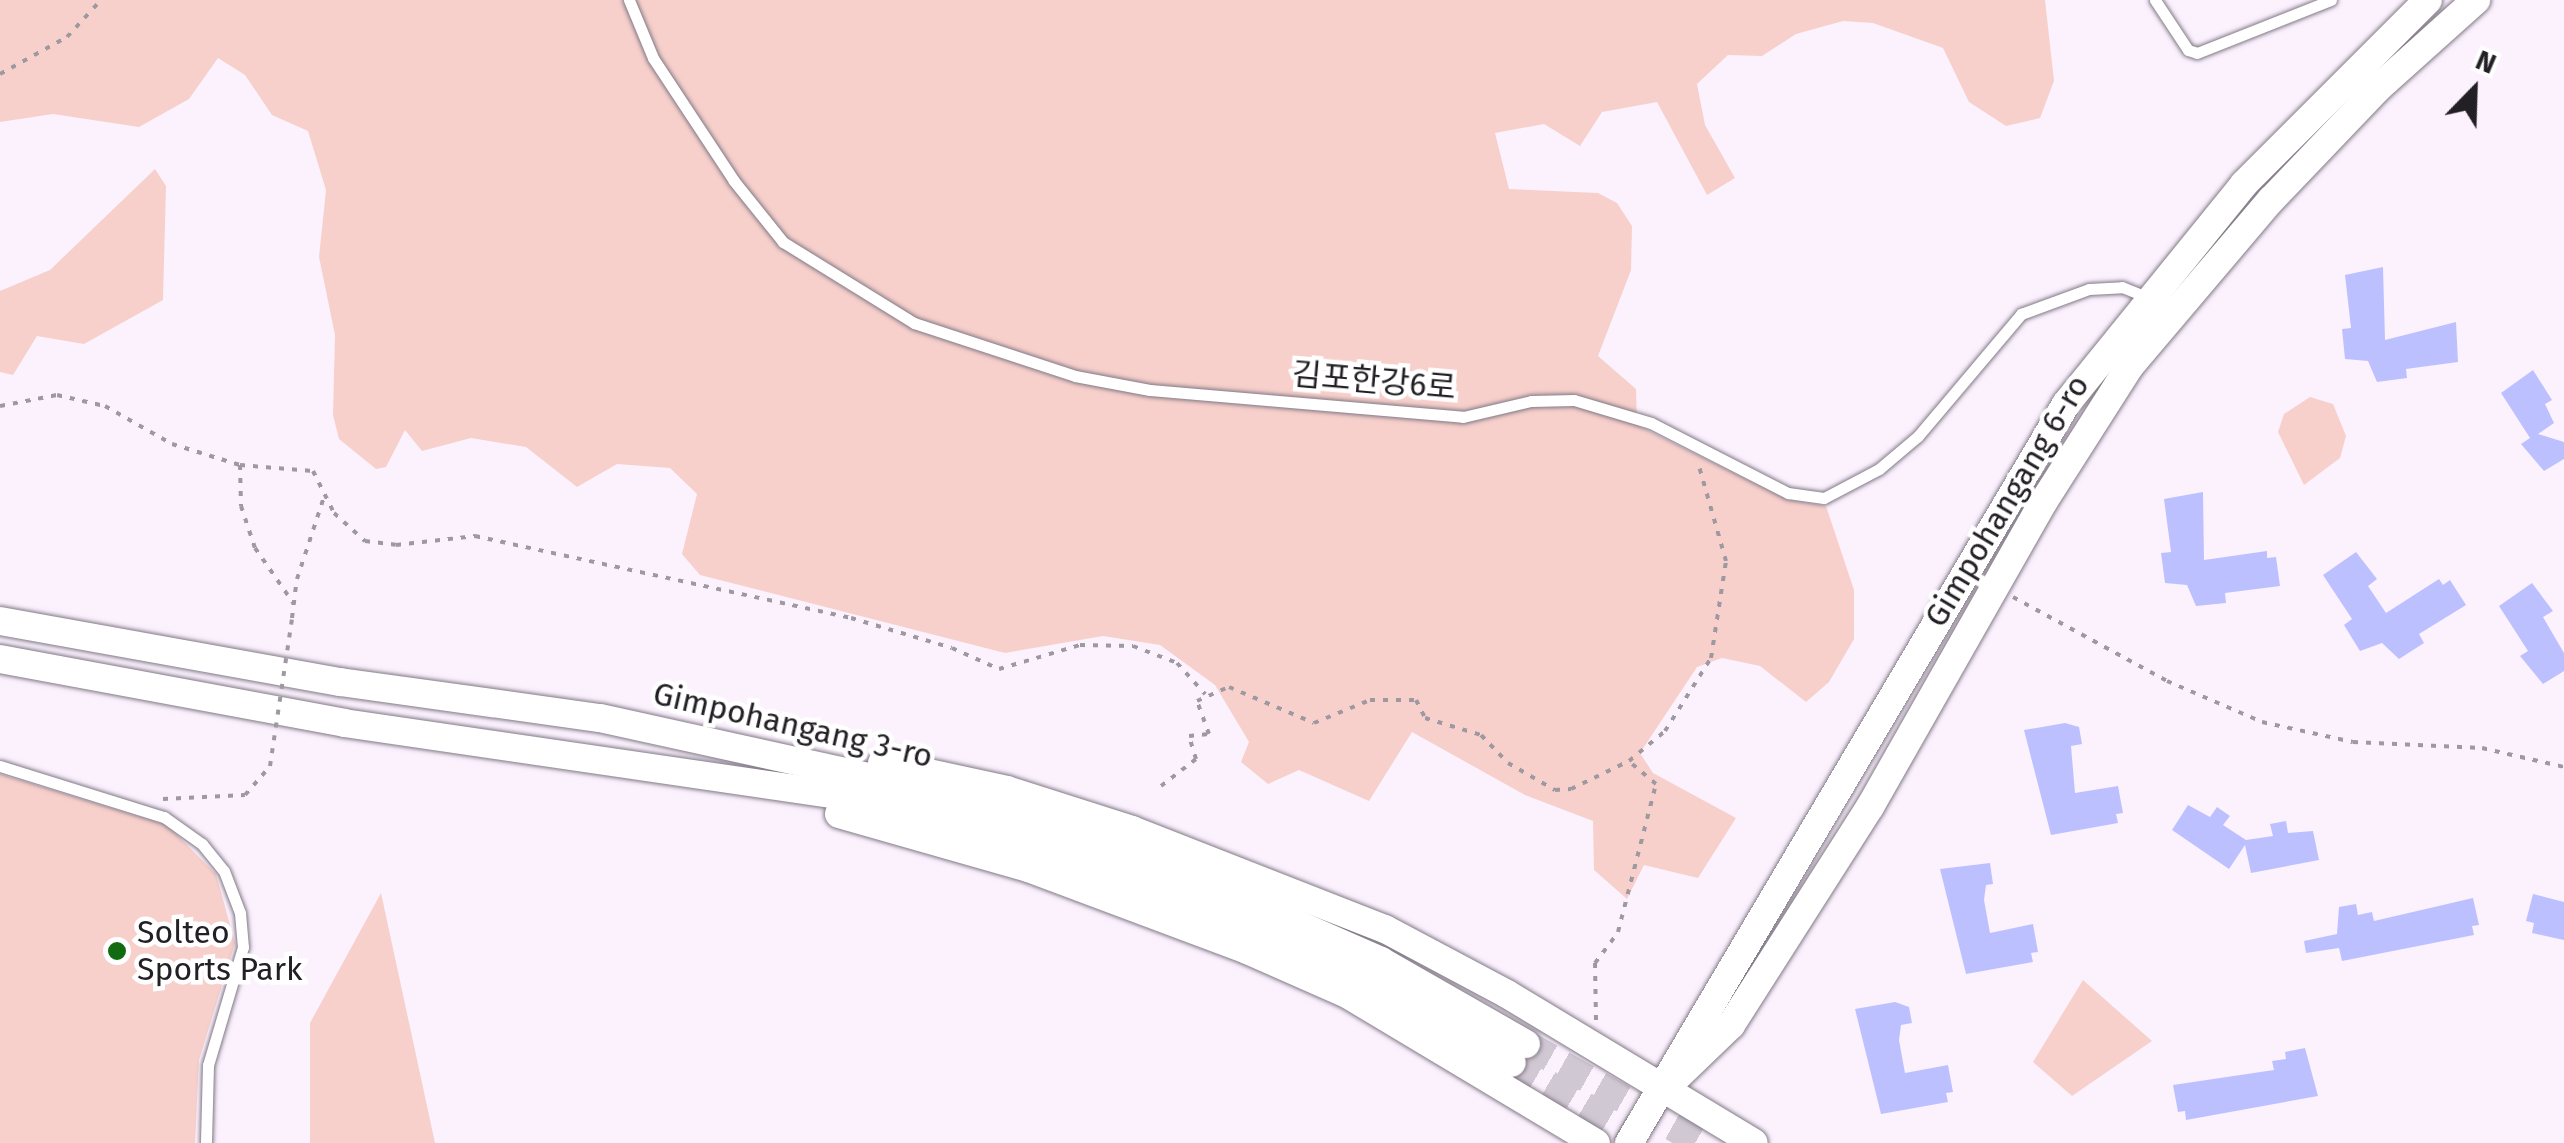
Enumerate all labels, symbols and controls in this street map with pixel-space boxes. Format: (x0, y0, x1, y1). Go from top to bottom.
north arrow (2424, 40, 2524, 140)
text: N (2471, 43, 2501, 81)
street label: 김포한강6로 (1291, 355, 1457, 407)
street label: Gimpohangang 6-ro (1917, 368, 2097, 634)
street label: Gimpohangang 3-ro (650, 674, 936, 776)
place label: Solteo Sports Park (137, 914, 302, 989)
marker: Solteo Sports Park (106, 940, 128, 962)

